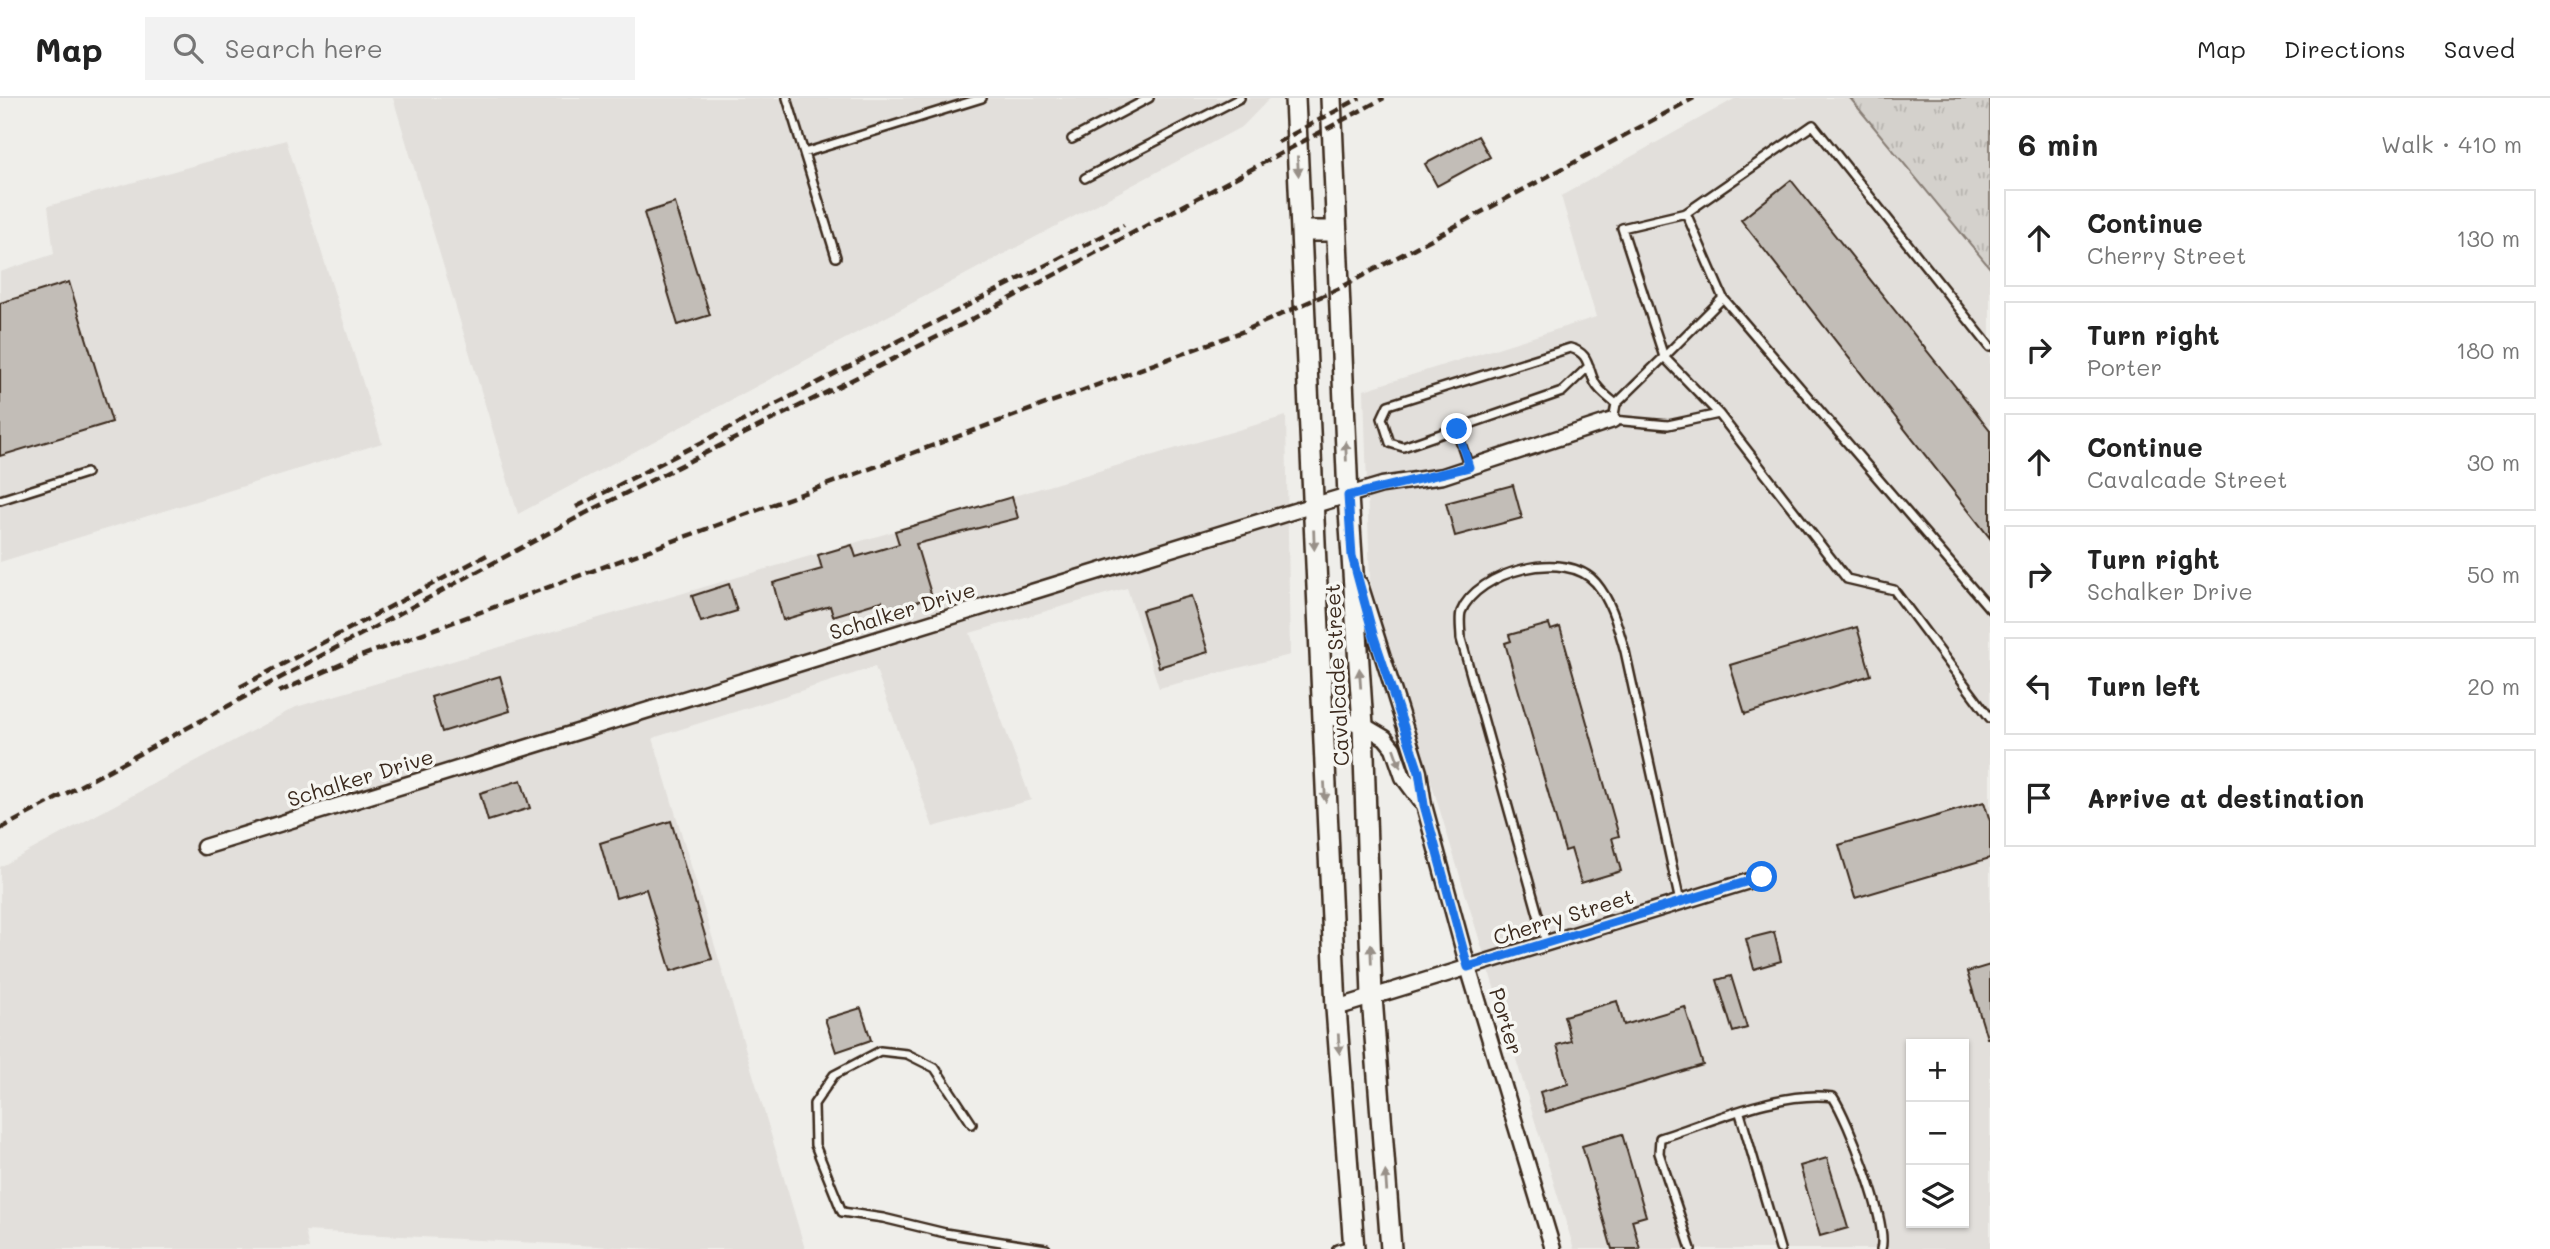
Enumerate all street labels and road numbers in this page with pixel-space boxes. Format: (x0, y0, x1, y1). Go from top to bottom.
street label: Schalker Drive (826, 575, 978, 645)
street label: Cavalcade Street (1318, 583, 1354, 767)
street label: Schalker Drive (284, 742, 436, 812)
street label: Cherry Street (1490, 882, 1636, 950)
street label: Porter (1484, 984, 1530, 1058)

